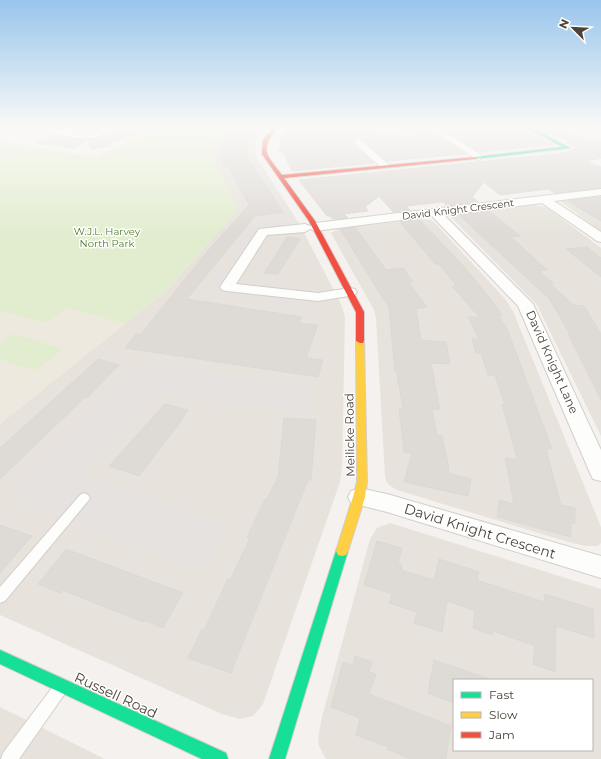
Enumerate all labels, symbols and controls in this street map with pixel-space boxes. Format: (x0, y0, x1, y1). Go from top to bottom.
north arrow (553, 8, 593, 48)
text: N (556, 17, 572, 31)
street label: David Knight Crescent (401, 196, 515, 223)
park label: W.J.L. Harvey North Park (74, 225, 141, 250)
street label: David Knight Lane (523, 308, 582, 416)
street label: Meilicke Road (341, 393, 358, 477)
street label: David Knight Crescent (402, 499, 558, 563)
street label: Russell Road (72, 668, 160, 722)
legend (453, 679, 593, 751)
text: Fast (489, 687, 514, 702)
text: Slow (489, 707, 518, 722)
text: Jam (488, 727, 515, 742)

